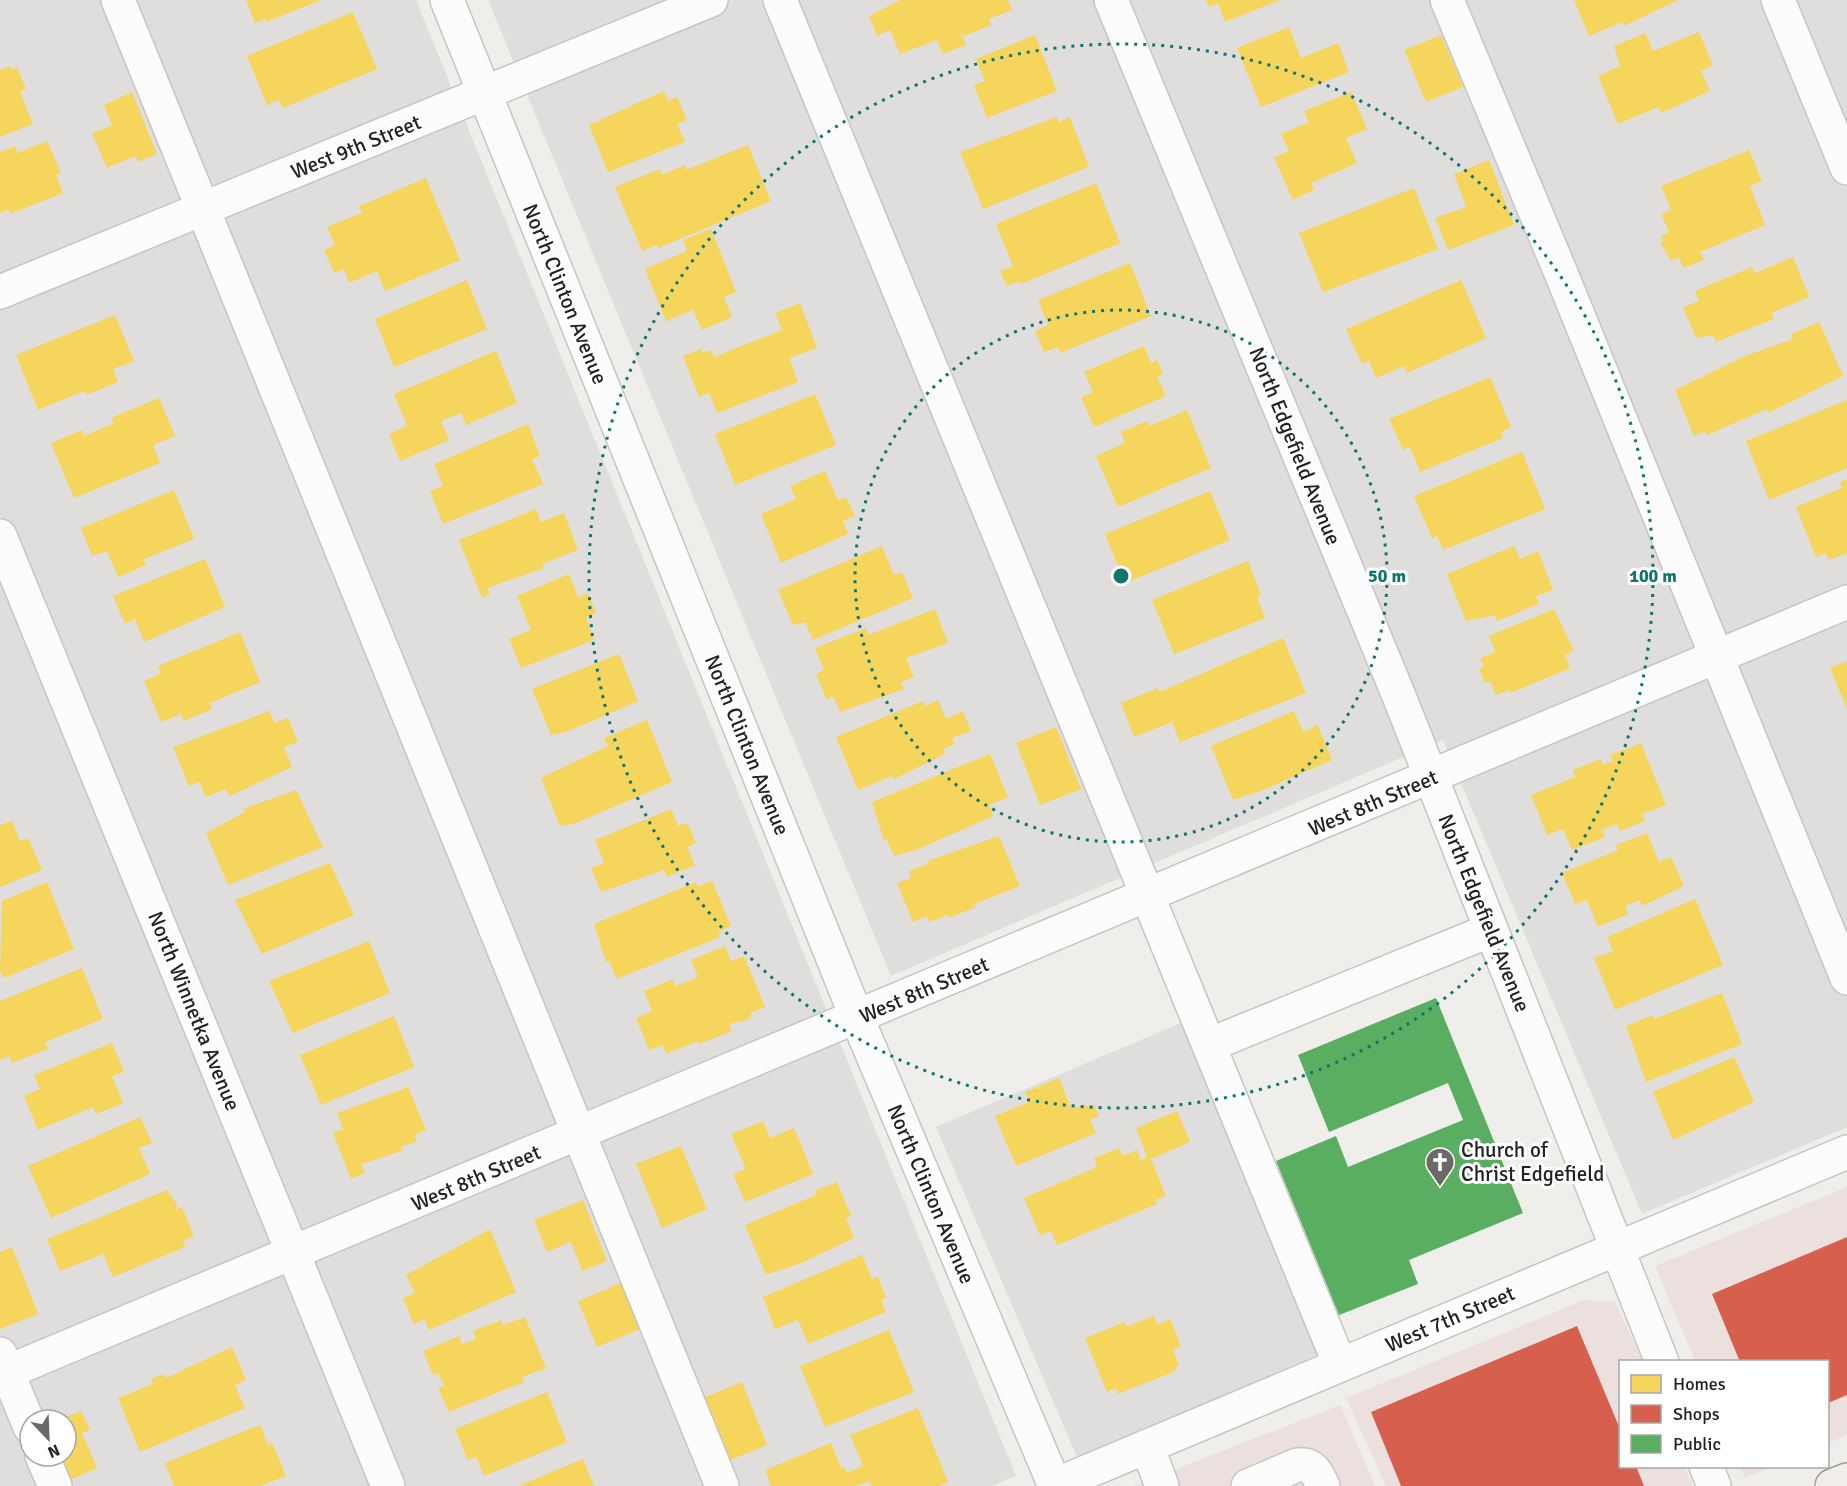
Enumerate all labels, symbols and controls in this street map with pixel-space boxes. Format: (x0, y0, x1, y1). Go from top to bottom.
street label: West 9th Street (287, 109, 425, 185)
street label: North Clinton Avenue (517, 200, 613, 388)
street label: North Edgefield Avenue (1243, 343, 1347, 549)
text: 50 m (1368, 565, 1406, 587)
text: 100 m (1629, 565, 1677, 587)
centre of rings (1111, 566, 1131, 586)
street label: North Clinton Avenue (699, 651, 795, 839)
street label: West 8th Street (1304, 764, 1442, 842)
street label: North Edgefield Avenue (1432, 810, 1536, 1016)
street label: North Winnetka Avenue (142, 908, 246, 1114)
street label: West 8th Street (855, 951, 993, 1029)
street label: North Clinton Avenue (881, 1100, 981, 1288)
place label: Church of Christ Edgefield (1461, 1137, 1604, 1187)
street label: West 8th Street (407, 1139, 545, 1217)
church icon: Church of Christ Edgefield (1424, 1146, 1456, 1188)
street label: West 7th Street (1381, 1280, 1519, 1358)
legend (1619, 1360, 1829, 1468)
text: Homes (1673, 1373, 1726, 1395)
text: Shops (1673, 1403, 1720, 1425)
north arrow (18, 1408, 78, 1468)
text: Public (1673, 1433, 1721, 1455)
text: N (44, 1440, 63, 1462)

